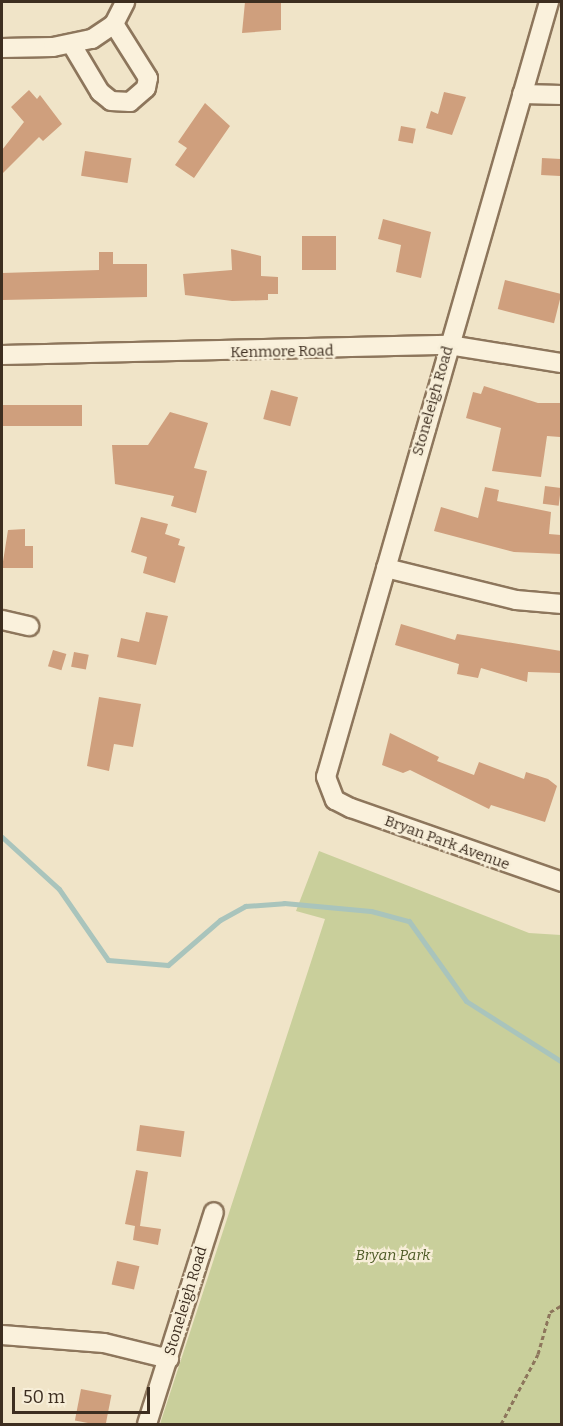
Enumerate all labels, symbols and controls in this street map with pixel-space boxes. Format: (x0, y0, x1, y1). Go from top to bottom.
street label: Kenmore Road (230, 342, 334, 362)
street label: Stoneleigh Road (409, 344, 457, 458)
street label: Bryan Park Avenue (382, 812, 512, 874)
street label: Stoneleigh Road (161, 1244, 211, 1358)
park label: Bryan Park (356, 1247, 430, 1265)
scale bar (15, 1375, 153, 1413)
text: 50 m (23, 1386, 65, 1408)

